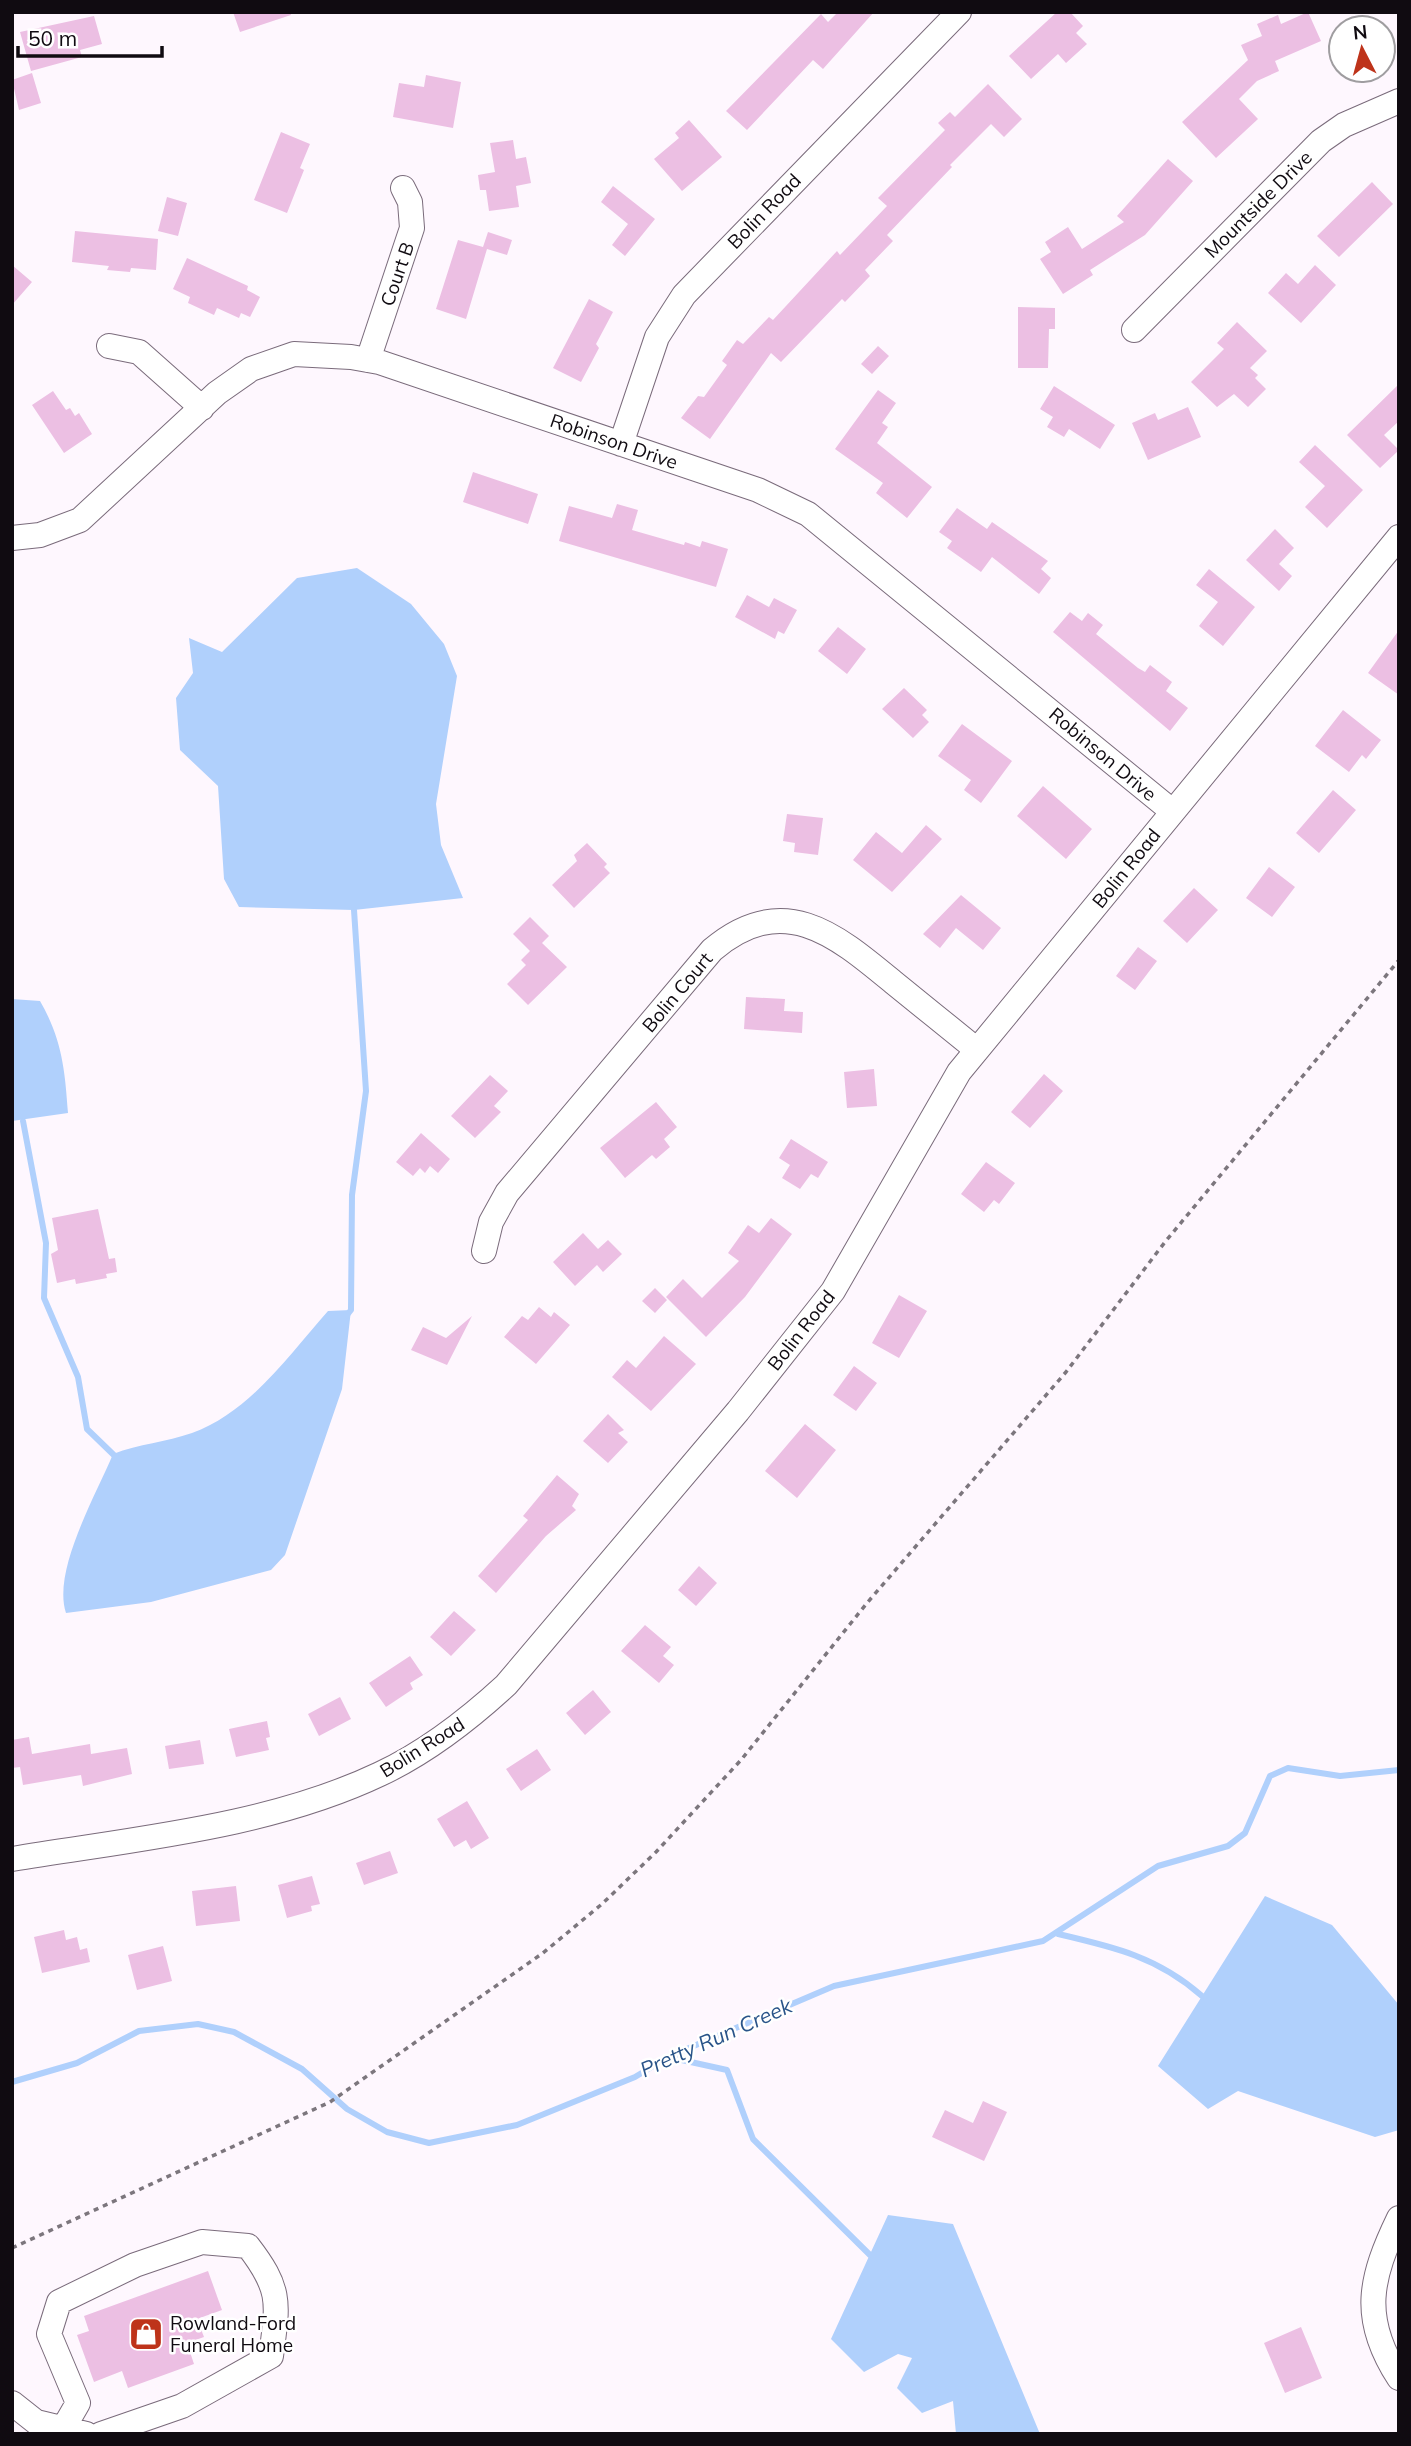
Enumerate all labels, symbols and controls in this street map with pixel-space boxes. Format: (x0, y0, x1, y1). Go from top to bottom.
scale bar (18, 14, 161, 58)
north arrow (1327, 14, 1397, 84)
text: N (1352, 19, 1369, 45)
text: 50 m (28, 25, 77, 51)
street label: Mountside Drive (1199, 145, 1317, 263)
street label: Bolin Road (722, 168, 806, 254)
street label: Court B (375, 239, 419, 309)
street label: Robinson Drive (547, 408, 681, 474)
street label: Robinson Drive (1044, 702, 1162, 806)
street label: Bolin Road (1087, 823, 1165, 913)
street label: Bolin Court (637, 947, 718, 1037)
street label: Bolin Road (762, 1285, 840, 1375)
street label: Bolin Road (375, 1712, 469, 1782)
water label: Pretty Run Creek (636, 1991, 797, 2082)
place label: Rowland-Ford Funeral Home (170, 2311, 296, 2357)
shop icon: Rowland-Ford Funeral Home (127, 2315, 165, 2353)

